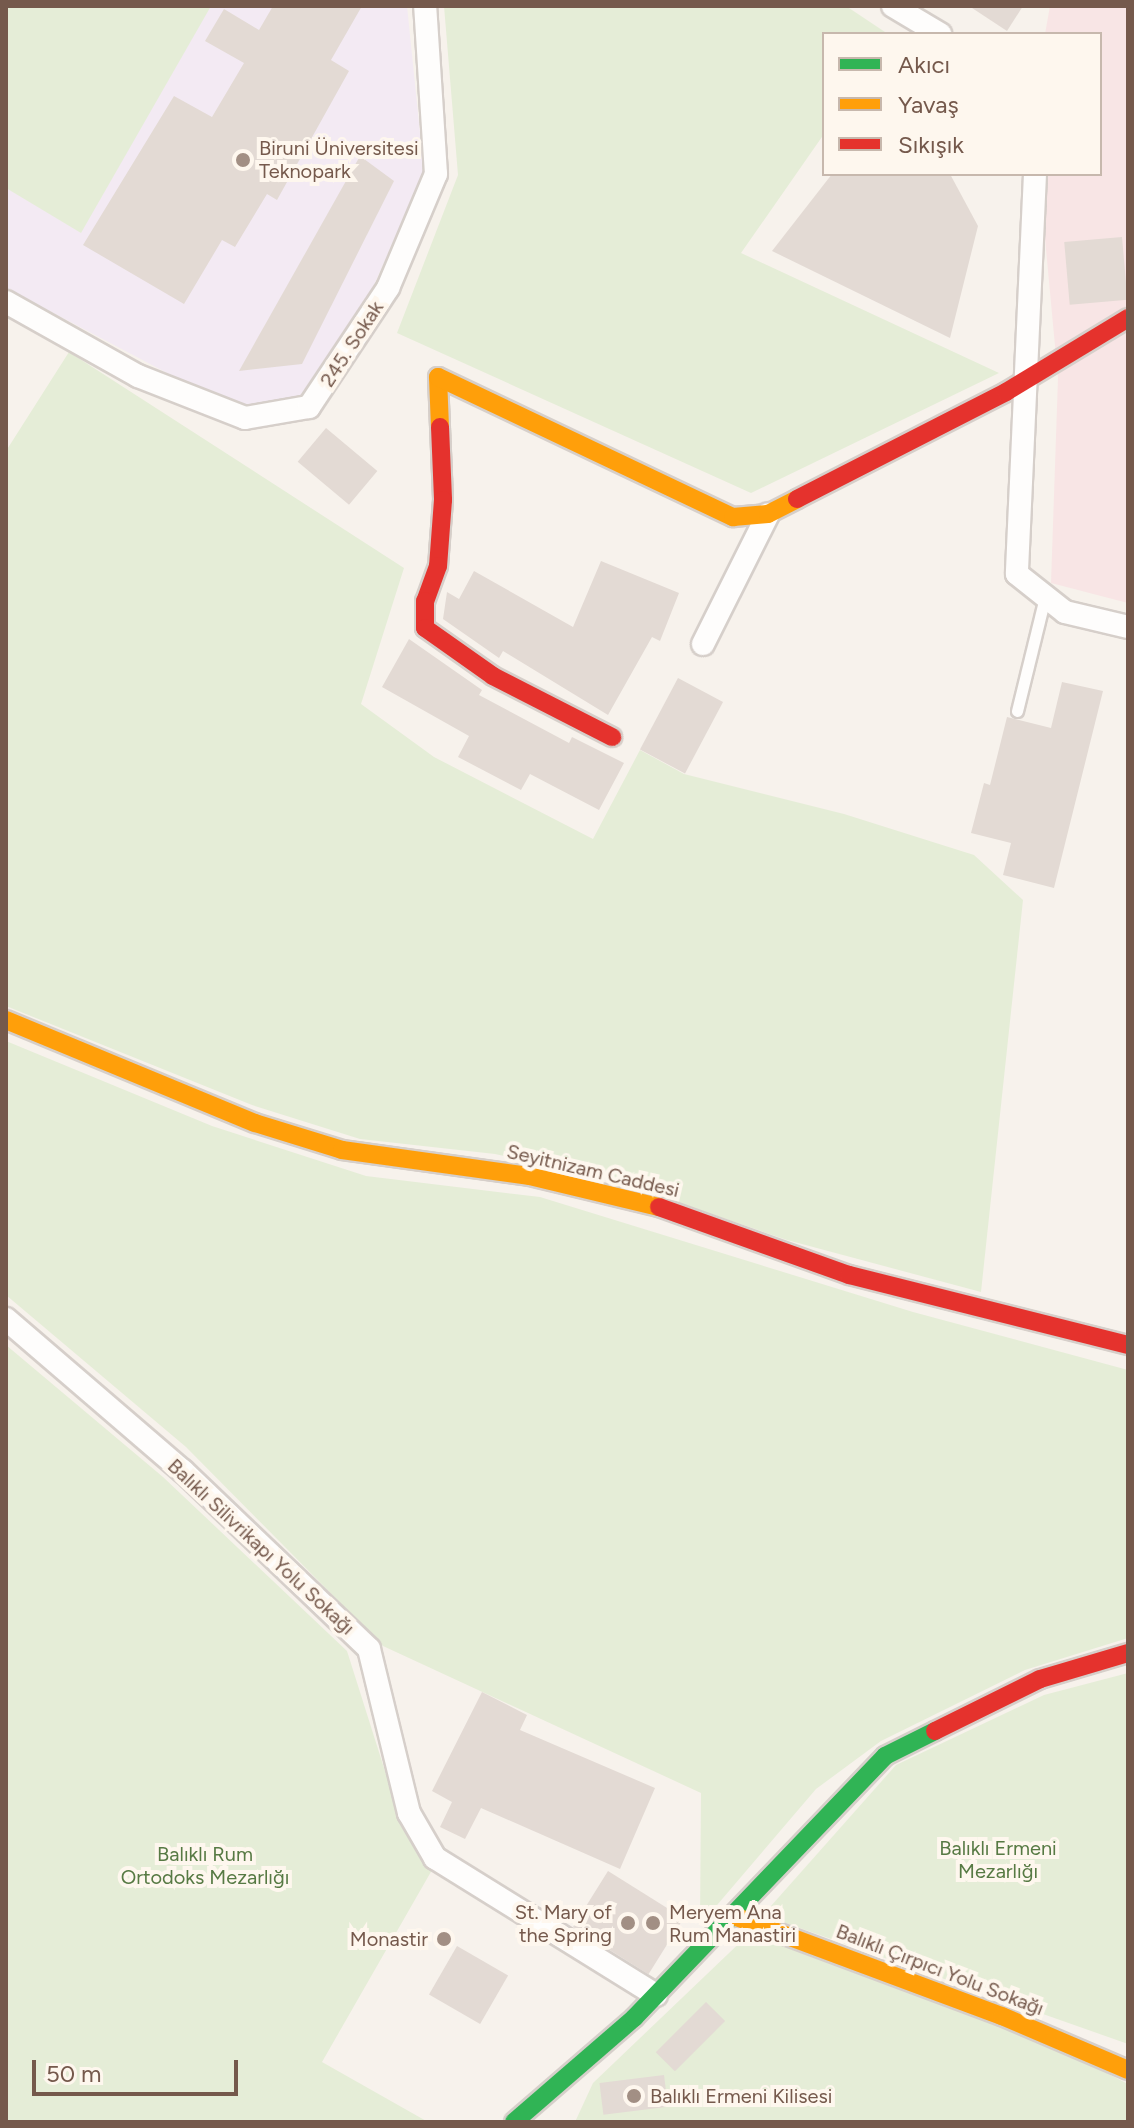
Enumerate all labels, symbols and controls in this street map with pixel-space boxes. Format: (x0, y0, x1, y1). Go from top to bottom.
legend (822, 32, 1102, 176)
text: Akıcı (898, 50, 950, 79)
text: Yavaş (898, 90, 959, 119)
text: Sıkışık (898, 130, 964, 159)
place label: Biruni Üniversitesi Teknopark (259, 136, 419, 183)
marker: Biruni Üniversitesi Teknopark (234, 151, 252, 169)
street label: 245. Sokak (315, 297, 389, 391)
street label: Seyitnizam Caddesi (504, 1139, 682, 1203)
street label: Balıklı Silivrikapı Yolu Sokağı (163, 1454, 359, 1640)
park label: Balıklı Ermeni Mezarlığı (939, 1836, 1057, 1883)
park label: Balıklı Rum Ortodoks Mezarlığı (121, 1843, 289, 1890)
place label: St. Mary of the Spring (515, 1900, 612, 1947)
place label: Meryem Ana Rum Manastiri (669, 1900, 796, 1947)
marker: St. Mary of the Spring (619, 1914, 637, 1932)
marker: Meryem Ana Rum Manastiri (644, 1914, 662, 1932)
street label: Balıklı Çırpıcı Yolu Sokağı (833, 1919, 1047, 2021)
place label: Monastir (350, 1927, 428, 1951)
marker: Monastir (435, 1930, 453, 1948)
scale bar (36, 2044, 242, 2094)
text: 50 m (46, 2059, 102, 2088)
place label: Balıklı Ermeni Kilisesi (650, 2084, 832, 2108)
marker: Balıklı Ermeni Kilisesi (625, 2087, 643, 2105)

